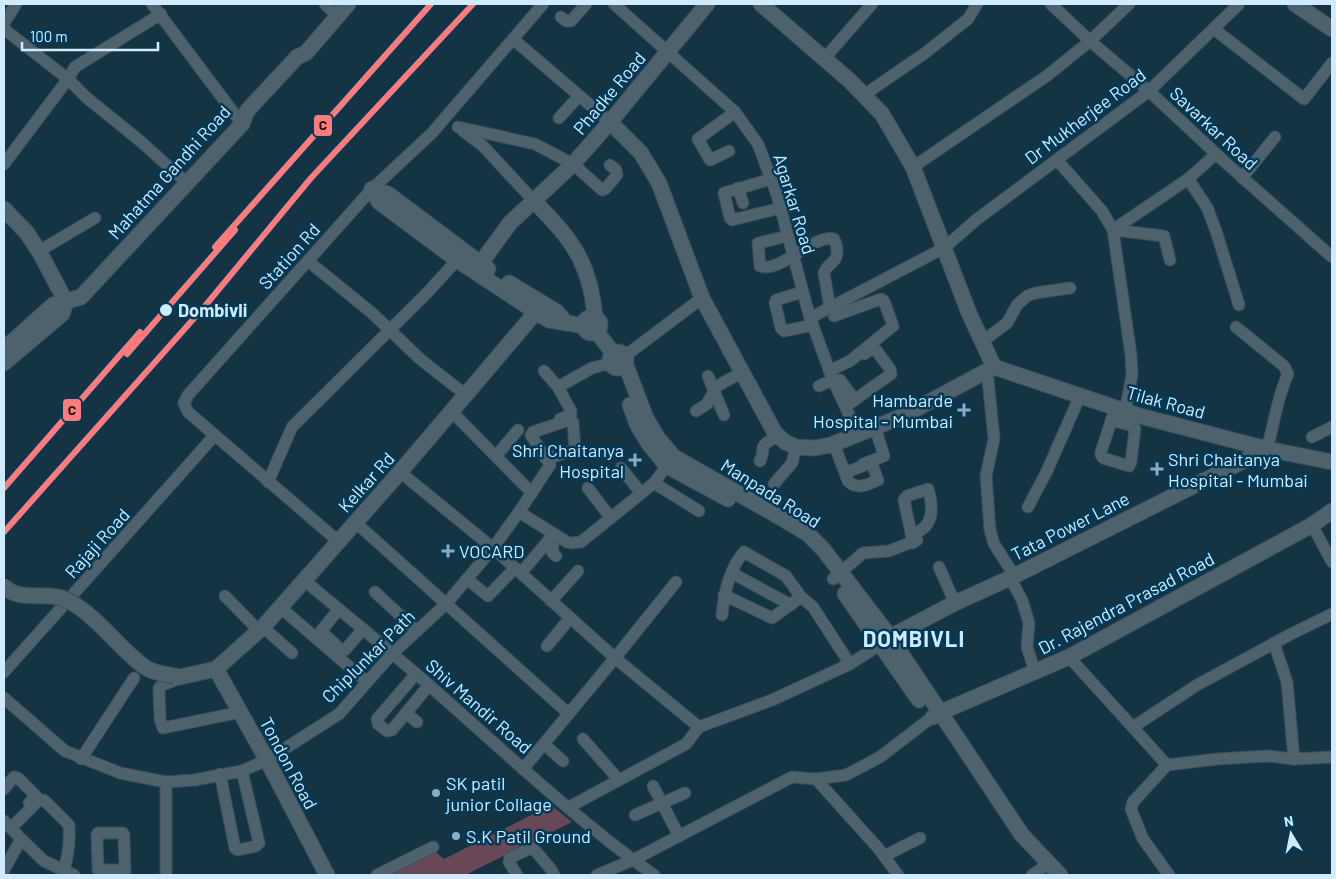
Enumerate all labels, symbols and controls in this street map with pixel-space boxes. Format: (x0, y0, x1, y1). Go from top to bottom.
scale bar (22, 20, 159, 52)
text: 100 m (30, 27, 68, 45)
street label: Phadke Road (568, 47, 650, 139)
street label: Dr Mukherjee Road (1020, 63, 1150, 169)
street label: Savarkar Road (1166, 82, 1262, 174)
street label: Mahatma Gandhi Road (103, 101, 235, 243)
line badge: C (313, 114, 333, 137)
text: C (319, 116, 327, 133)
street label: Agarkar Road (769, 151, 821, 257)
street label: Station Rd (254, 218, 324, 294)
place label: Dombivli (178, 299, 247, 321)
marker: Dombivli (158, 302, 174, 318)
street label: Tilak Road (1124, 381, 1208, 423)
place label: Hambarde Hospital - Mumbai (813, 389, 953, 432)
line badge: C (62, 398, 82, 422)
text: C (68, 401, 76, 418)
marker: Hambarde Hospital - Mumbai (957, 403, 971, 417)
place label: Shri Chaitanya Hospital (512, 439, 624, 482)
street label: Kelkar Rd (333, 447, 399, 517)
place label: Shri Chaitanya Hospital - Mumbai (1168, 448, 1308, 491)
marker: Shri Chaitanya Hospital (628, 453, 642, 467)
street label: Manpada Road (717, 454, 825, 532)
marker: Shri Chaitanya Hospital - Mumbai (1150, 462, 1164, 476)
street label: Tata Power Lane (1007, 487, 1133, 565)
street label: Rajaji Road (60, 504, 134, 582)
place label: VOCARD (459, 540, 524, 562)
marker: VOCARD (441, 544, 455, 558)
street label: Dr. Rajendra Prasad Road (1034, 547, 1218, 659)
street label: Chiplunkar Path (317, 605, 419, 707)
district label: DOMBIVLI (863, 625, 965, 651)
street label: Shiv Mandir Road (422, 654, 536, 758)
street label: Tondon Road (256, 713, 322, 813)
place label: SK patil junior Collage (445, 772, 552, 815)
marker: SK patil junior Collage (430, 787, 442, 799)
north arrow (1266, 809, 1316, 859)
text: N (1283, 812, 1295, 830)
place label: S.K Patil Ground (466, 825, 591, 847)
marker: S.K Patil Ground (450, 830, 462, 842)

